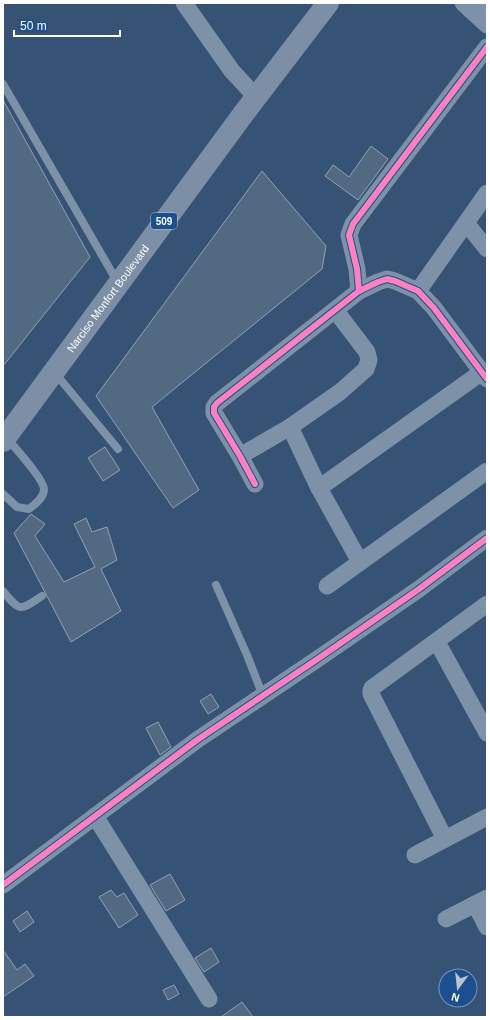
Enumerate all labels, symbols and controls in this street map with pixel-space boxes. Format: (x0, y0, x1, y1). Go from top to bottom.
scale bar (14, 12, 120, 38)
text: 50 m (20, 19, 47, 33)
road number: 509 (151, 213, 177, 229)
street label: Narciso Monfort Boulevard (64, 242, 151, 354)
north arrow (438, 968, 478, 1008)
text: N (450, 991, 461, 1004)

